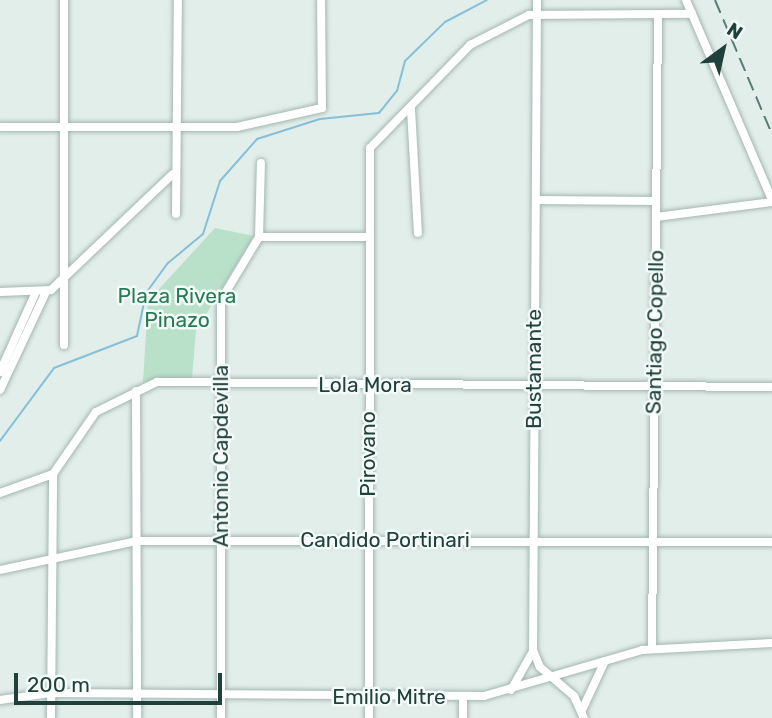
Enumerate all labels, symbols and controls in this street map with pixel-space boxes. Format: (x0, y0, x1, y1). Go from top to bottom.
north arrow (688, 14, 758, 84)
text: N (723, 18, 747, 44)
street label: Santiago Copello (641, 250, 669, 414)
park label: Plaza Rivera Pinazo (118, 283, 236, 333)
street label: Bustamante (521, 309, 547, 429)
street label: Antonio Capdevilla (208, 365, 234, 547)
street label: Lola Mora (318, 372, 412, 398)
street label: Pirovano (355, 411, 381, 497)
street label: Candido Portinari (300, 527, 470, 553)
scale bar (18, 658, 226, 702)
text: 200 m (27, 672, 90, 697)
street label: Emilio Mitre (332, 684, 446, 710)

